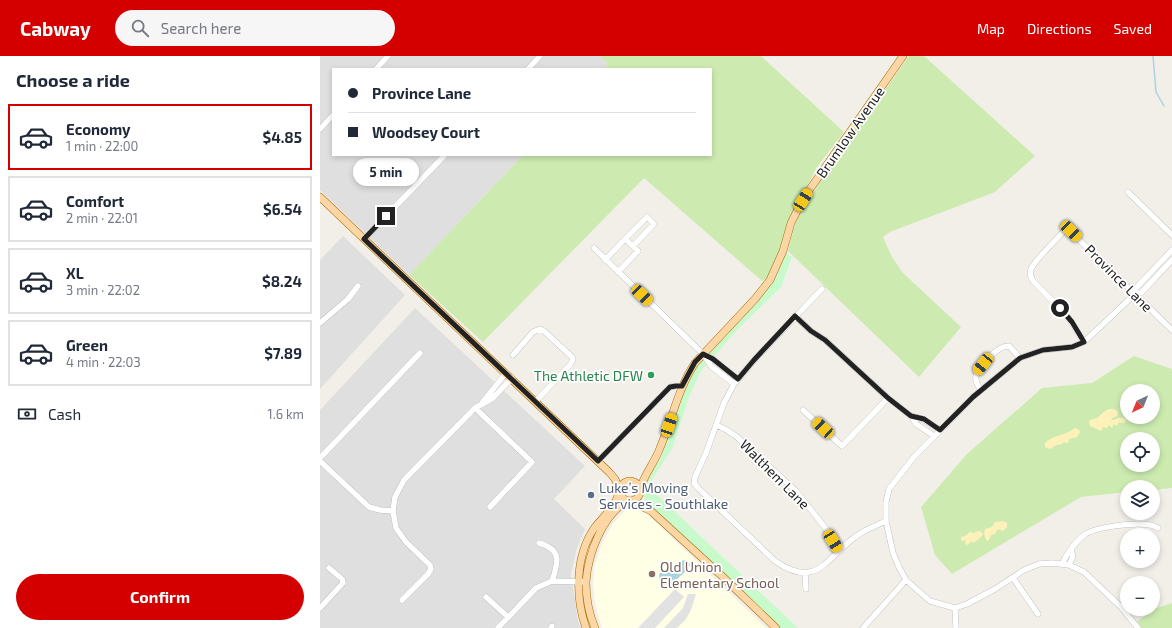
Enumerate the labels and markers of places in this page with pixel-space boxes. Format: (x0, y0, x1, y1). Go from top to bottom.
place label: The Athletic DFW (534, 367, 643, 384)
marker: The Athletic DFW (646, 370, 656, 380)
place label: Luke’s Moving Services - Southlake (599, 479, 728, 512)
marker: Luke’s Moving Services - Southlake (586, 490, 596, 500)
place label: Old Union Elementary School (660, 558, 780, 591)
marker: Old Union Elementary School (647, 569, 657, 579)

